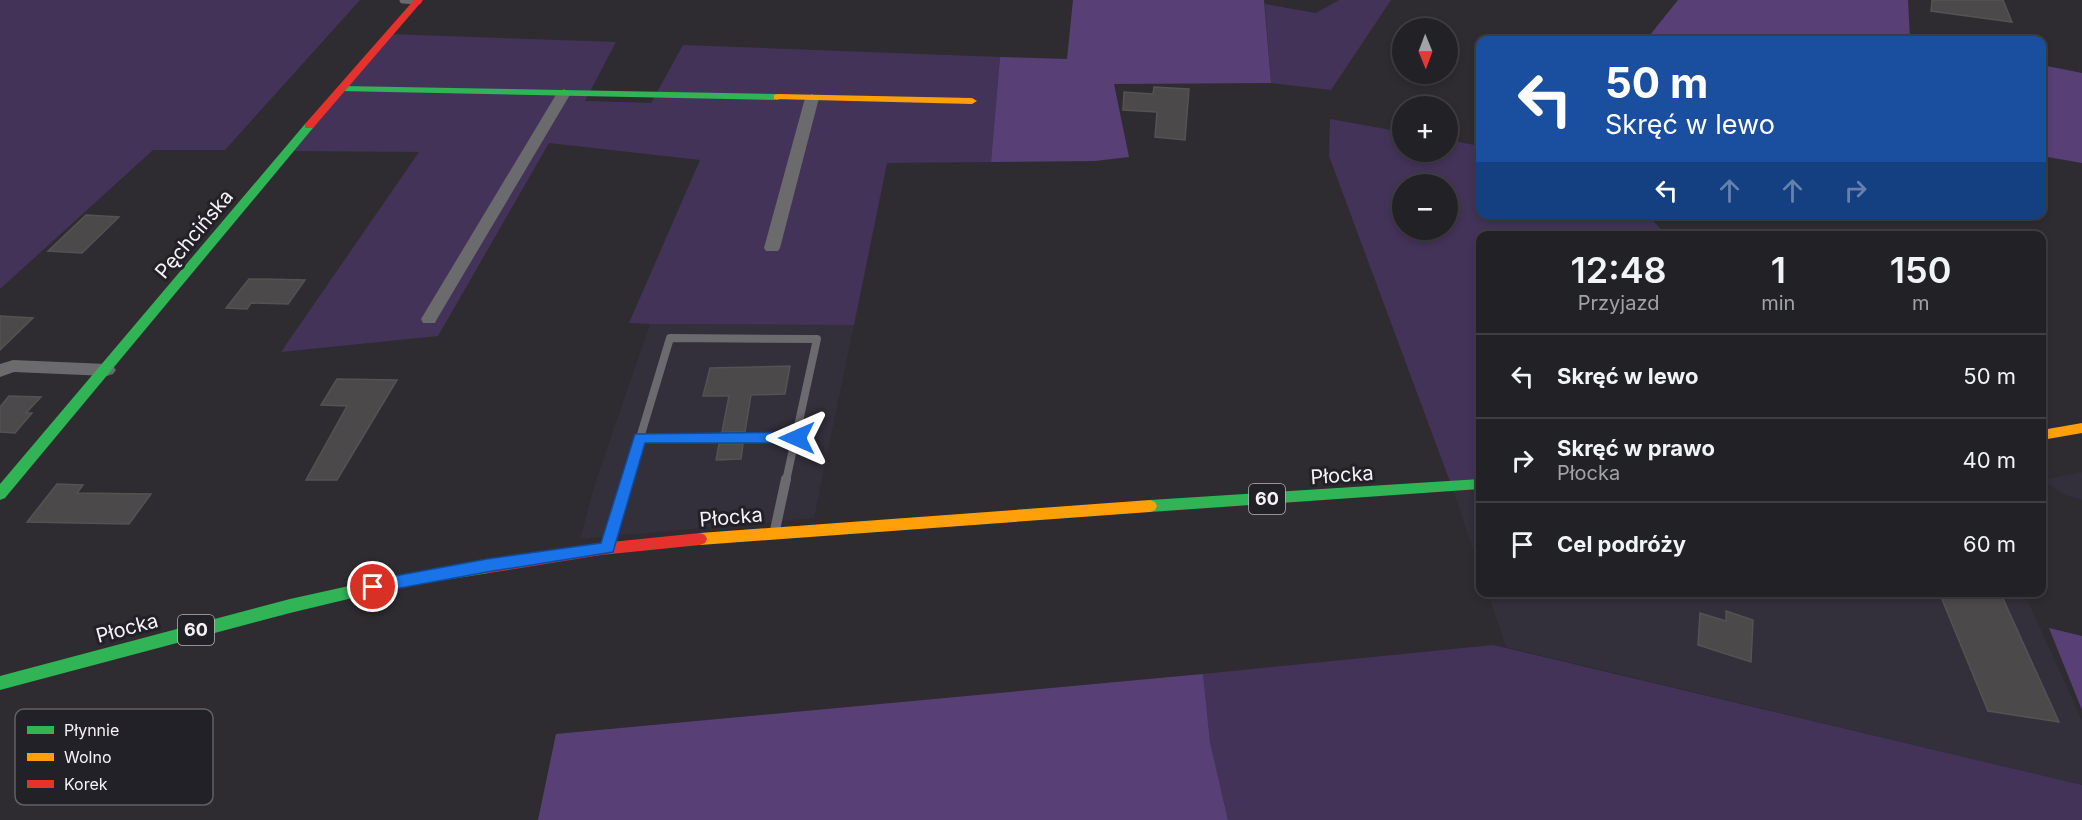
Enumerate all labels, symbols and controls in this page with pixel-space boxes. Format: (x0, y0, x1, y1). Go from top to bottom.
north arrow (1392, 18, 1458, 84)
map controls (1392, 18, 1458, 240)
text: 50 m (1605, 57, 1708, 108)
icon: left (1506, 60, 1584, 138)
button: + (1392, 96, 1458, 162)
text: Skręć w lewo (1605, 108, 1775, 141)
button: − (1392, 174, 1458, 240)
icon: left (1650, 174, 1683, 207)
icon: ahead (1713, 174, 1746, 207)
icon: ahead (1776, 174, 1809, 207)
icon: right (1839, 174, 1872, 207)
street label: Pęchcińska (150, 185, 238, 283)
text: 12:48 (1571, 248, 1667, 292)
text: 1 (1771, 248, 1786, 292)
text: 150 (1890, 248, 1951, 292)
text: Przyjazd (1578, 291, 1659, 315)
text: min (1761, 291, 1795, 315)
text: m (1912, 291, 1929, 315)
icon: left (1506, 360, 1539, 393)
text: Skręć w lewo (1557, 363, 1698, 389)
text: 50 m (1963, 363, 2016, 389)
position arrow (765, 406, 829, 470)
text: Skręć w prawo (1557, 435, 1715, 461)
icon: right (1506, 444, 1539, 477)
text: 40 m (1962, 447, 2016, 473)
street label: Płocka (1310, 461, 1374, 489)
text: Płocka (1557, 461, 1620, 485)
road number: 60 (1249, 484, 1285, 514)
street label: Płocka (698, 502, 764, 532)
icon: arrive (1506, 528, 1539, 561)
text: Cel podróży (1557, 531, 1686, 557)
text: 60 m (1963, 531, 2016, 557)
pin (347, 561, 398, 612)
icon: arrive (356, 570, 389, 603)
street label: Płocka (93, 608, 161, 648)
road number: 60 (178, 615, 214, 645)
legend (15, 709, 213, 805)
text: Płynnie (64, 720, 119, 740)
text: Wolno (64, 747, 111, 767)
text: Korek (64, 774, 108, 794)

